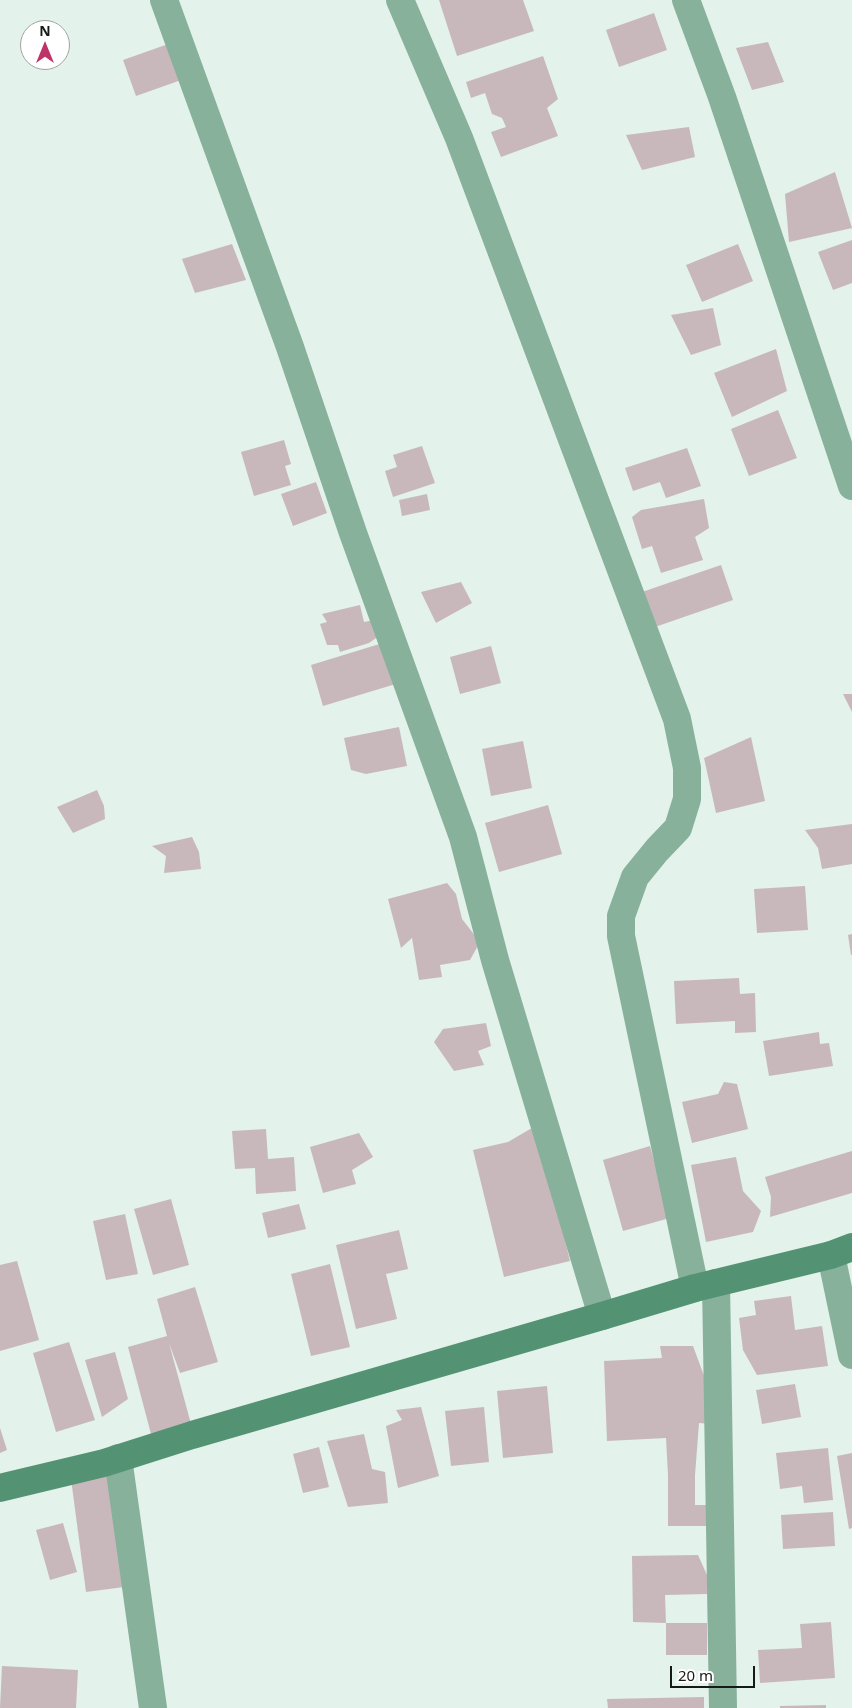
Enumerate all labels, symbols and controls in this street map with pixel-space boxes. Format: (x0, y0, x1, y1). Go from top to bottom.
north arrow (20, 20, 70, 70)
text: N (39, 21, 51, 40)
scale bar (672, 1656, 757, 1688)
text: 20 m (678, 1665, 713, 1685)

